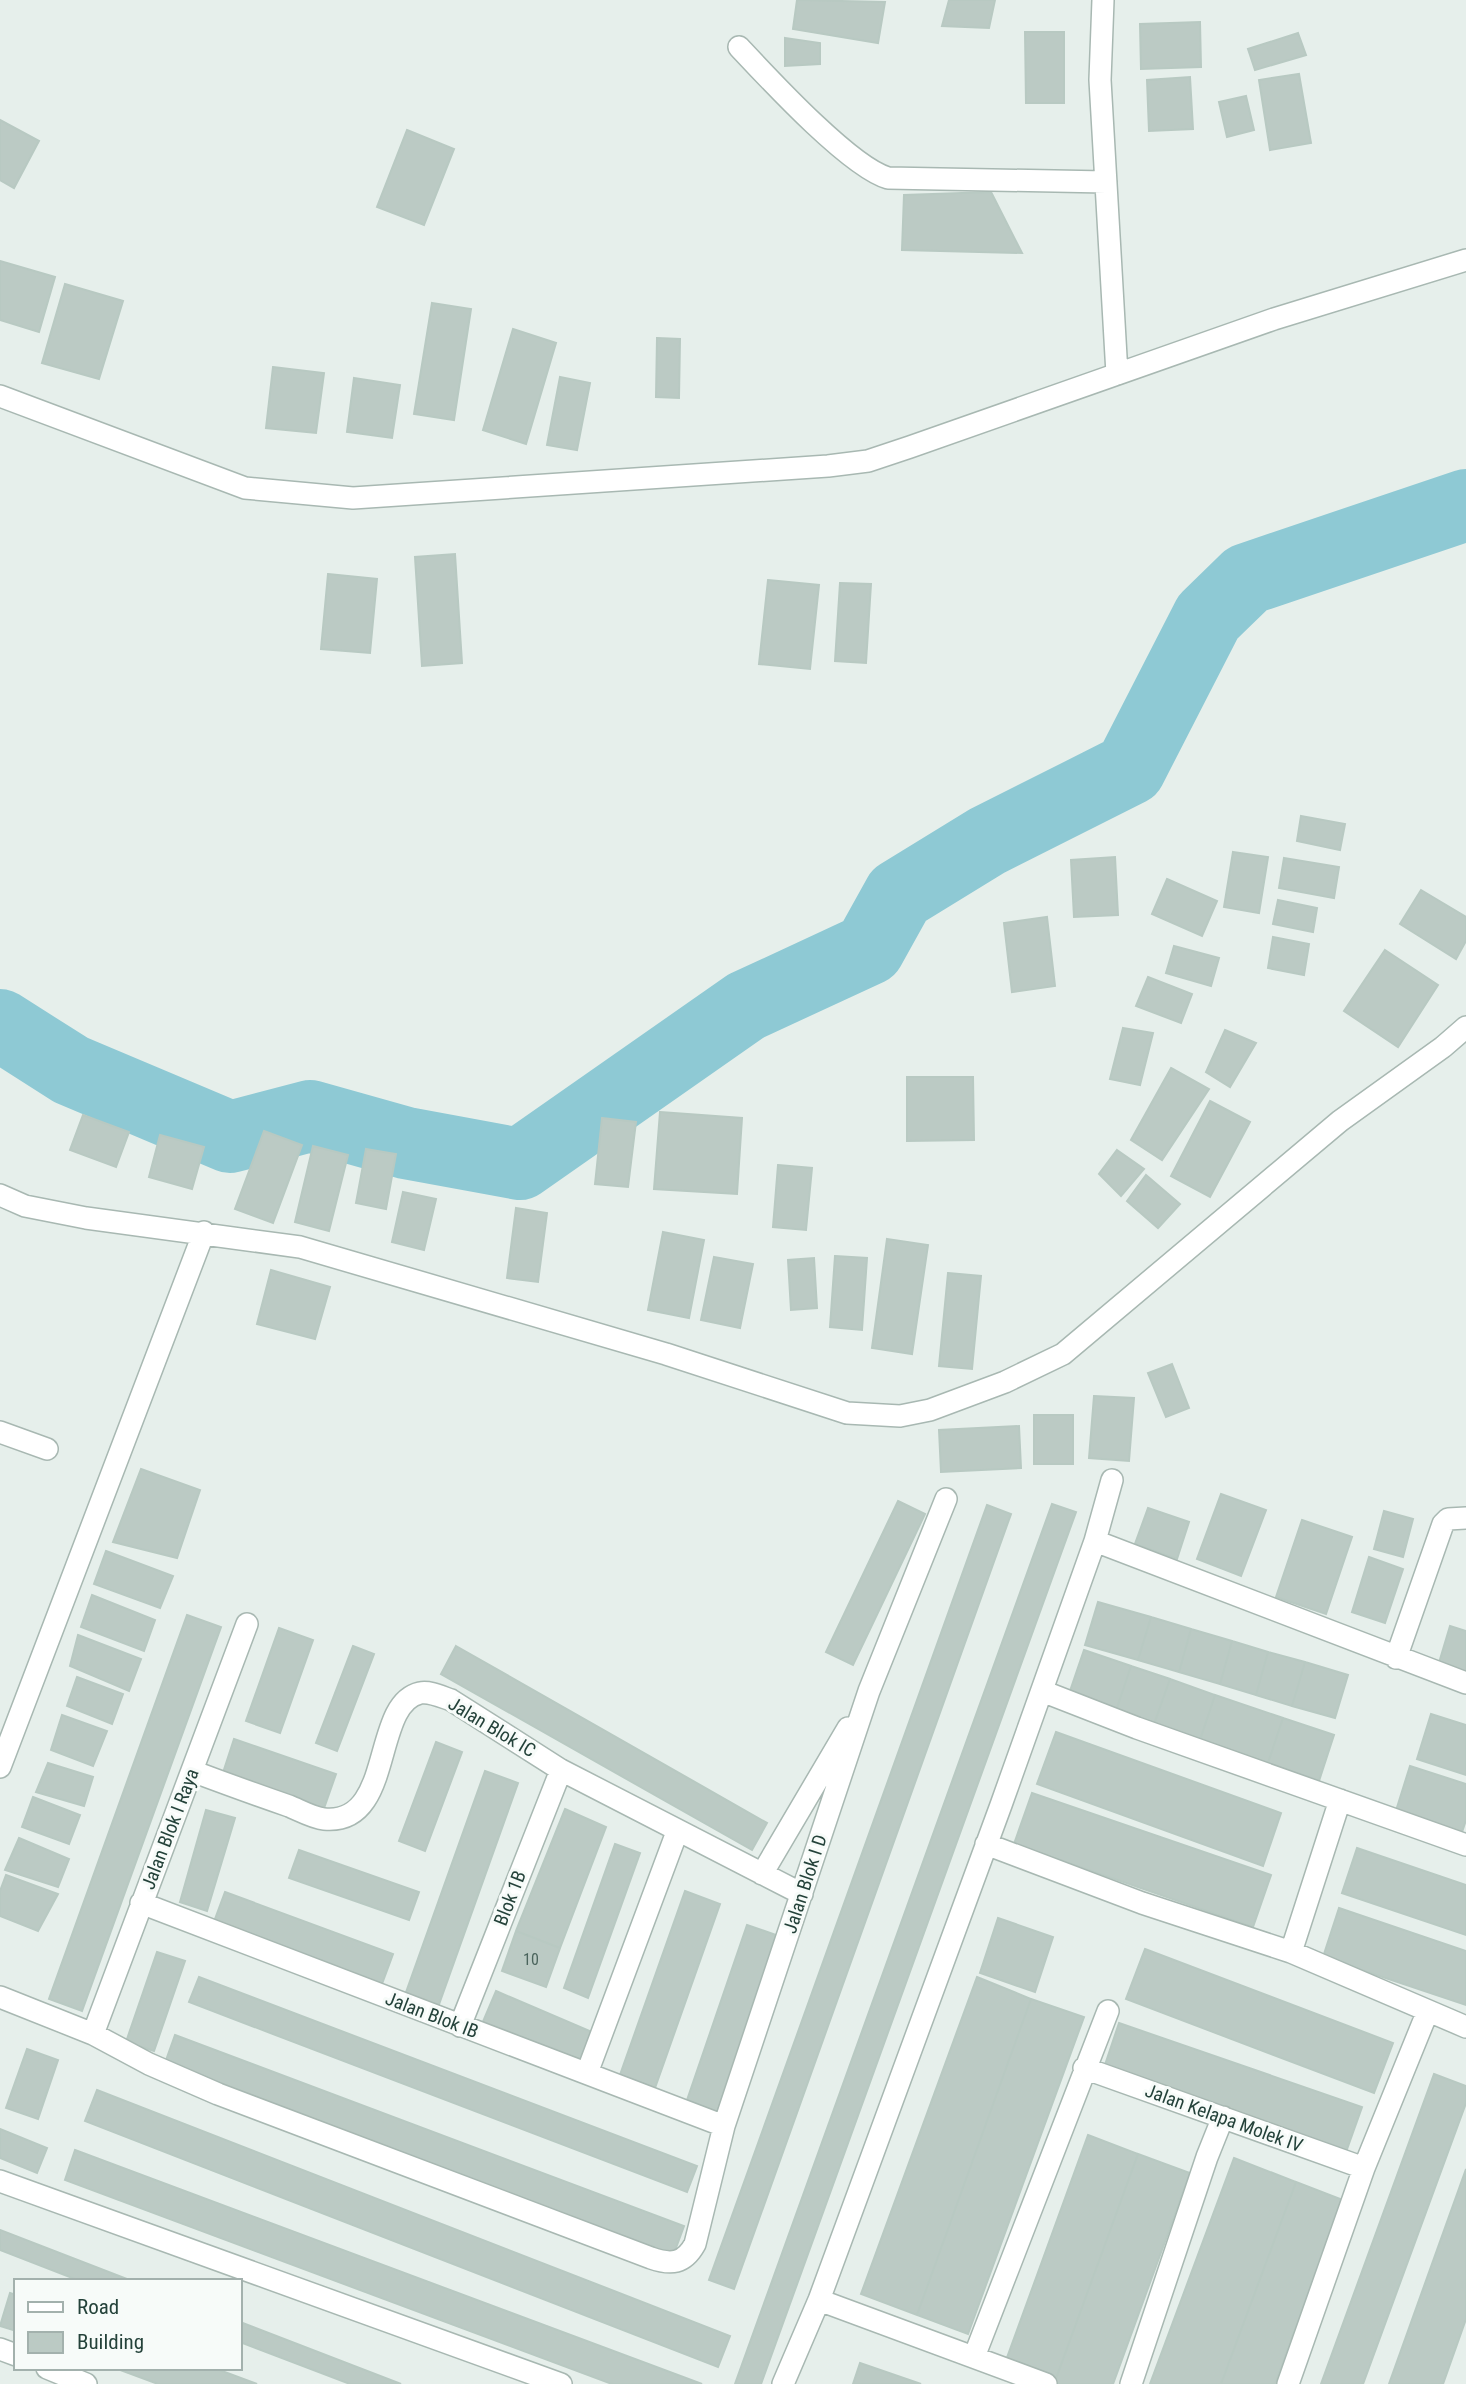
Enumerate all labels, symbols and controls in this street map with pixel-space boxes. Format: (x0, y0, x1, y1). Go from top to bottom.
street label: Jalan Blok IC (444, 1692, 540, 1762)
street label: Jalan Blok I Raya (136, 1765, 204, 1893)
street label: Jalan Blok I D (778, 1832, 832, 1936)
street label: Blok 1B (489, 1867, 531, 1929)
house number: 10 (523, 1950, 539, 1969)
street label: Jalan Blok IB (382, 1987, 482, 2043)
street label: Jalan Kelapa Molek IV (1142, 2079, 1306, 2157)
legend (14, 2279, 242, 2370)
text: Road (77, 2295, 119, 2319)
text: Building (77, 2330, 144, 2354)

